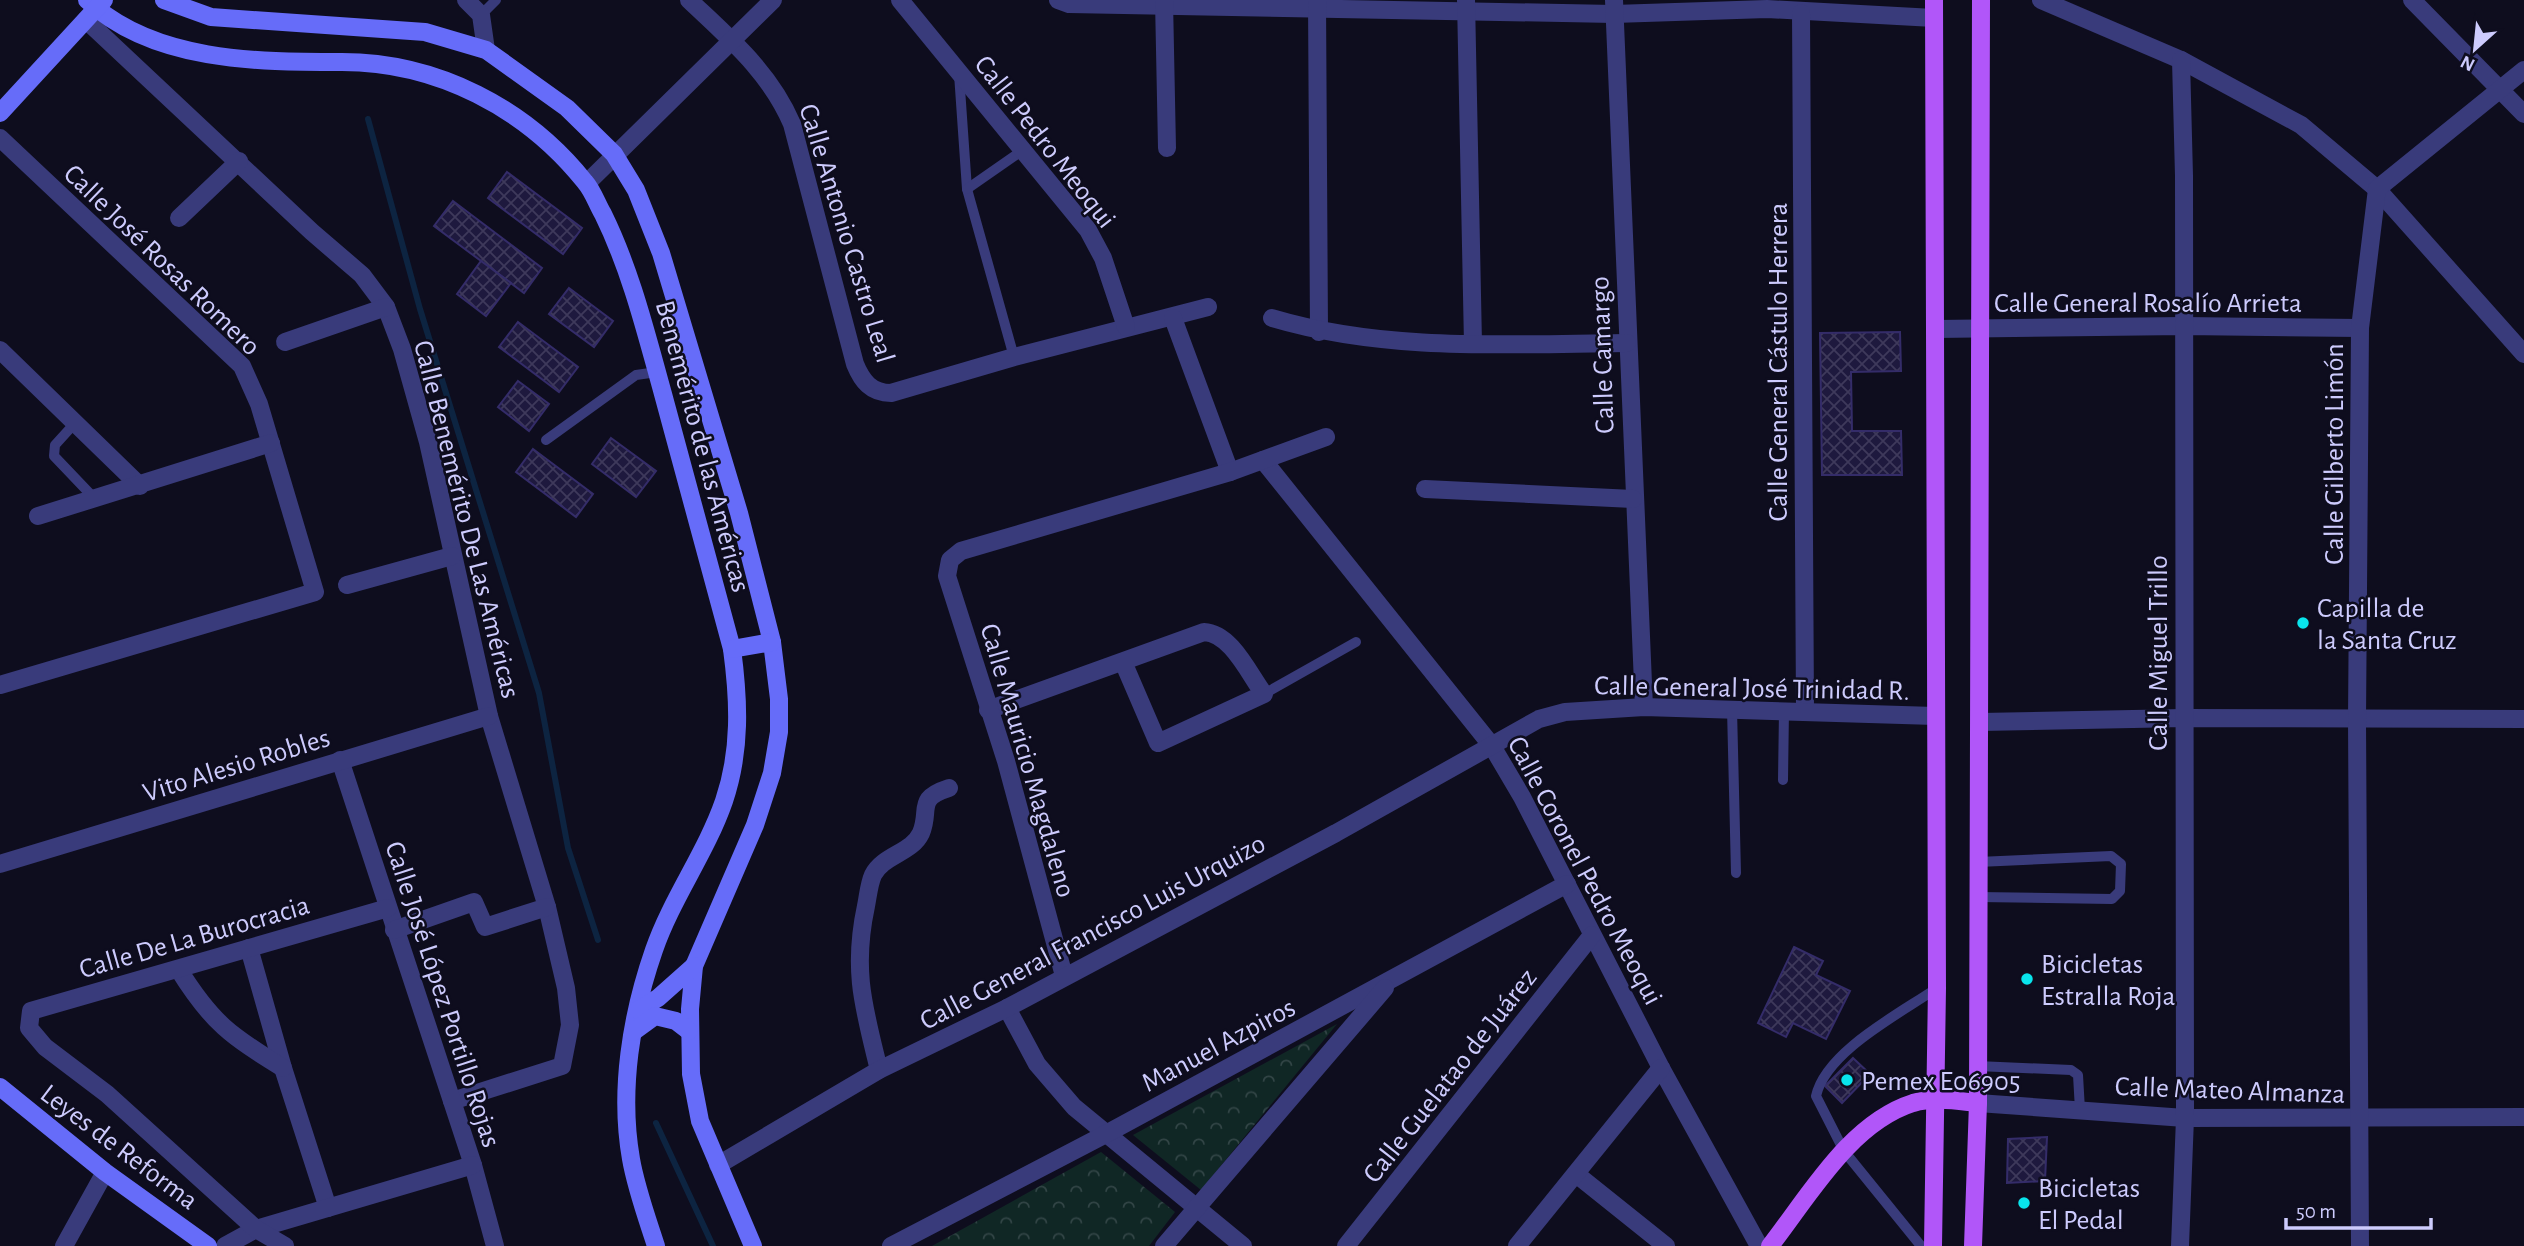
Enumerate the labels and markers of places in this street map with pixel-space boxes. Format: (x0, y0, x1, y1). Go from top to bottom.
place label: Capilla de la Santa Cruz (2317, 595, 2457, 655)
marker: Capilla de la Santa Cruz (2295, 615, 2311, 631)
place label: Bicicletas Estralla Roja (2041, 951, 2176, 1011)
marker: Bicicletas Estralla Roja (2019, 971, 2035, 987)
place label: Pemex E06905 (1861, 1068, 2021, 1096)
marker: Pemex E06905 (1839, 1072, 1855, 1088)
place label: Bicicletas El Pedal (2038, 1175, 2140, 1235)
marker: Bicicletas El Pedal (2016, 1195, 2032, 1211)

